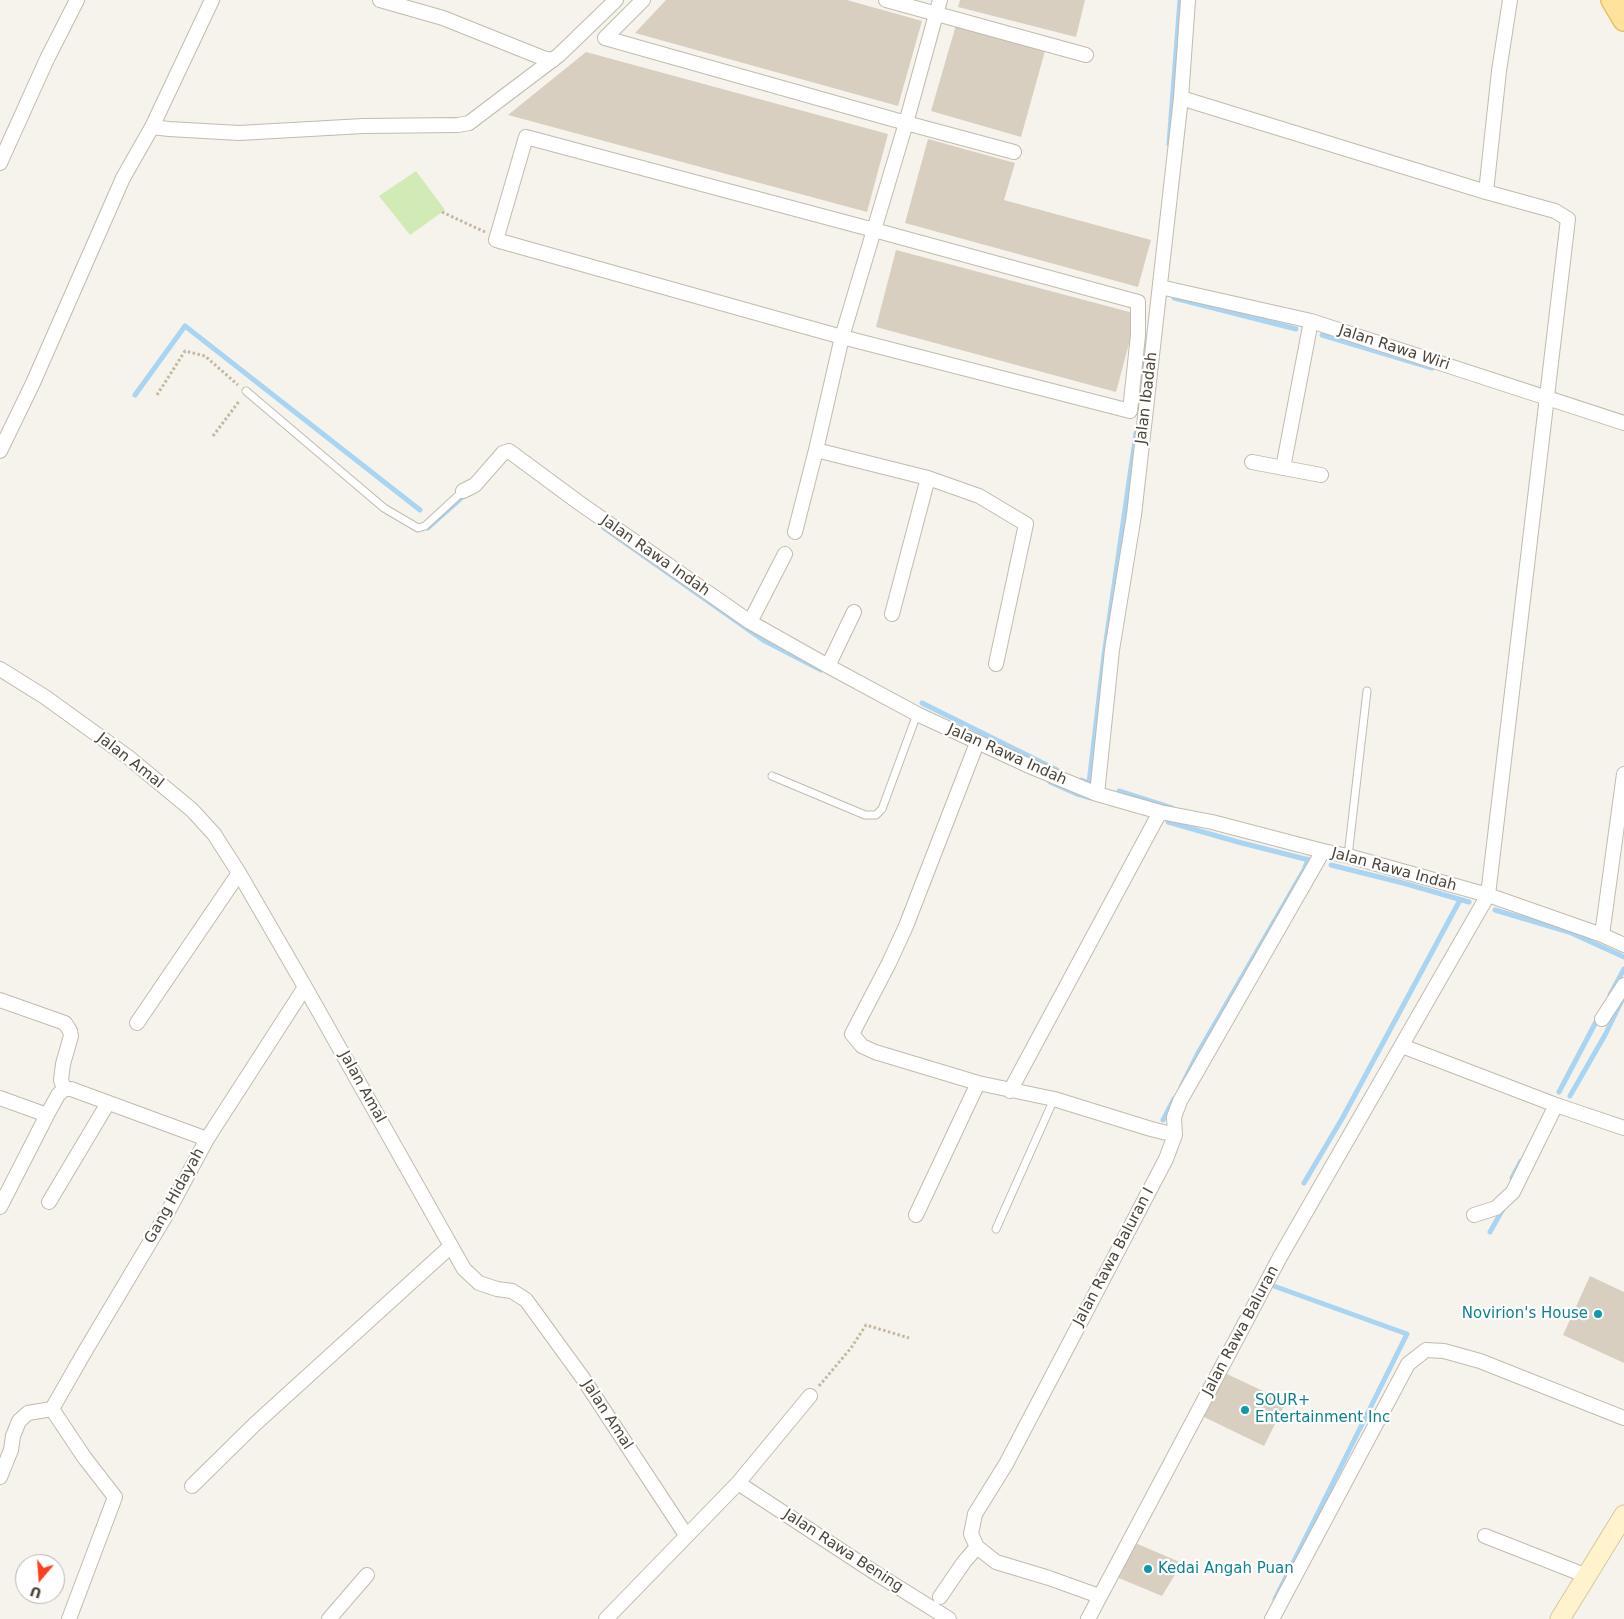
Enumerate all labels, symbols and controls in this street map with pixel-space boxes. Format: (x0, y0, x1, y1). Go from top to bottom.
street label: Jalan Rawa Wiri (1336, 322, 1452, 374)
street label: Jalan Ibadah (1132, 351, 1162, 445)
street label: Jalan Rawa Indah (597, 512, 713, 600)
street label: Jalan Rawa Indah (944, 721, 1070, 789)
street label: Jalan Amal (93, 729, 167, 793)
street label: Jalan Rawa Indah (1329, 845, 1459, 895)
street label: Jalan Amal (335, 1048, 389, 1126)
street label: Gang Hidayah (141, 1145, 209, 1247)
street label: Jalan Rawa Baluran I (1070, 1185, 1158, 1329)
street label: Jalan Rawa Baluran (1199, 1263, 1283, 1399)
place label: Novirion's House (1462, 1305, 1588, 1323)
marker: Novirion's House (1592, 1308, 1604, 1320)
street label: Jalan Amal (578, 1377, 636, 1453)
place label: SOUR+ Entertainment Inc (1255, 1392, 1390, 1427)
marker: SOUR+ Entertainment Inc (1239, 1404, 1251, 1416)
street label: Jalan Rawa Bening (780, 1506, 906, 1596)
north arrow (15, 1554, 65, 1604)
place label: Kedai Angah Puan (1158, 1560, 1294, 1578)
marker: Kedai Angah Puan (1142, 1563, 1154, 1575)
text: U (28, 1583, 44, 1602)

